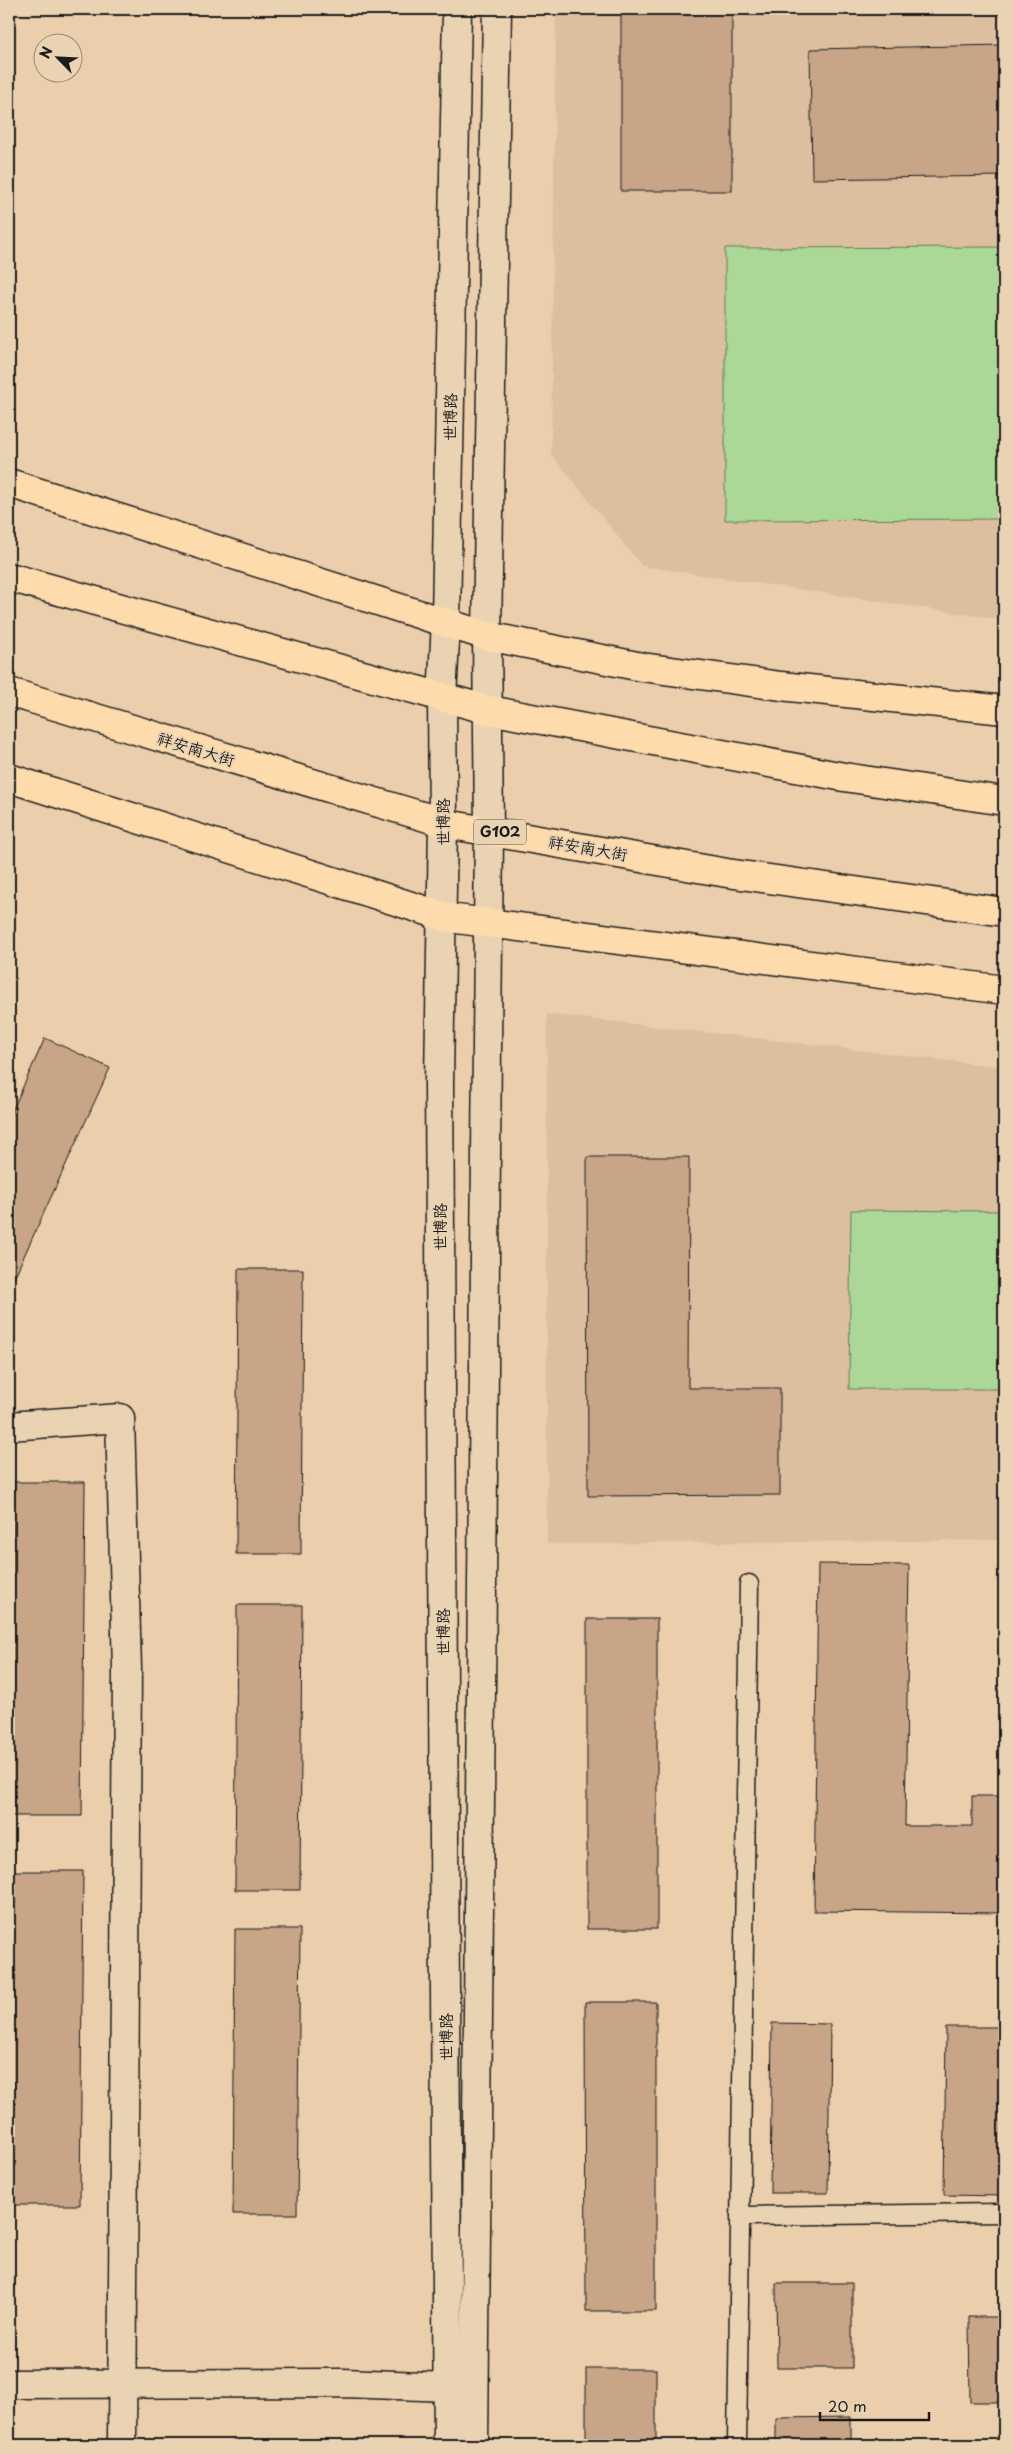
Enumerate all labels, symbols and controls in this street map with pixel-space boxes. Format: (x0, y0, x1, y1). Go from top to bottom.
north arrow (32, 32, 82, 82)
text: N (34, 43, 58, 62)
street label: 世博路 (437, 393, 461, 441)
street label: 祥安南大街 (155, 725, 238, 771)
street label: 世博路 (430, 798, 454, 846)
road number: G102 (474, 820, 526, 844)
street label: 祥安南大街 (547, 828, 630, 866)
street label: 世博路 (427, 1203, 451, 1251)
street label: 世博路 (430, 1608, 454, 1656)
street label: 世博路 (433, 2013, 457, 2061)
scale bar (820, 2389, 929, 2421)
text: 20 m (828, 2394, 867, 2417)

